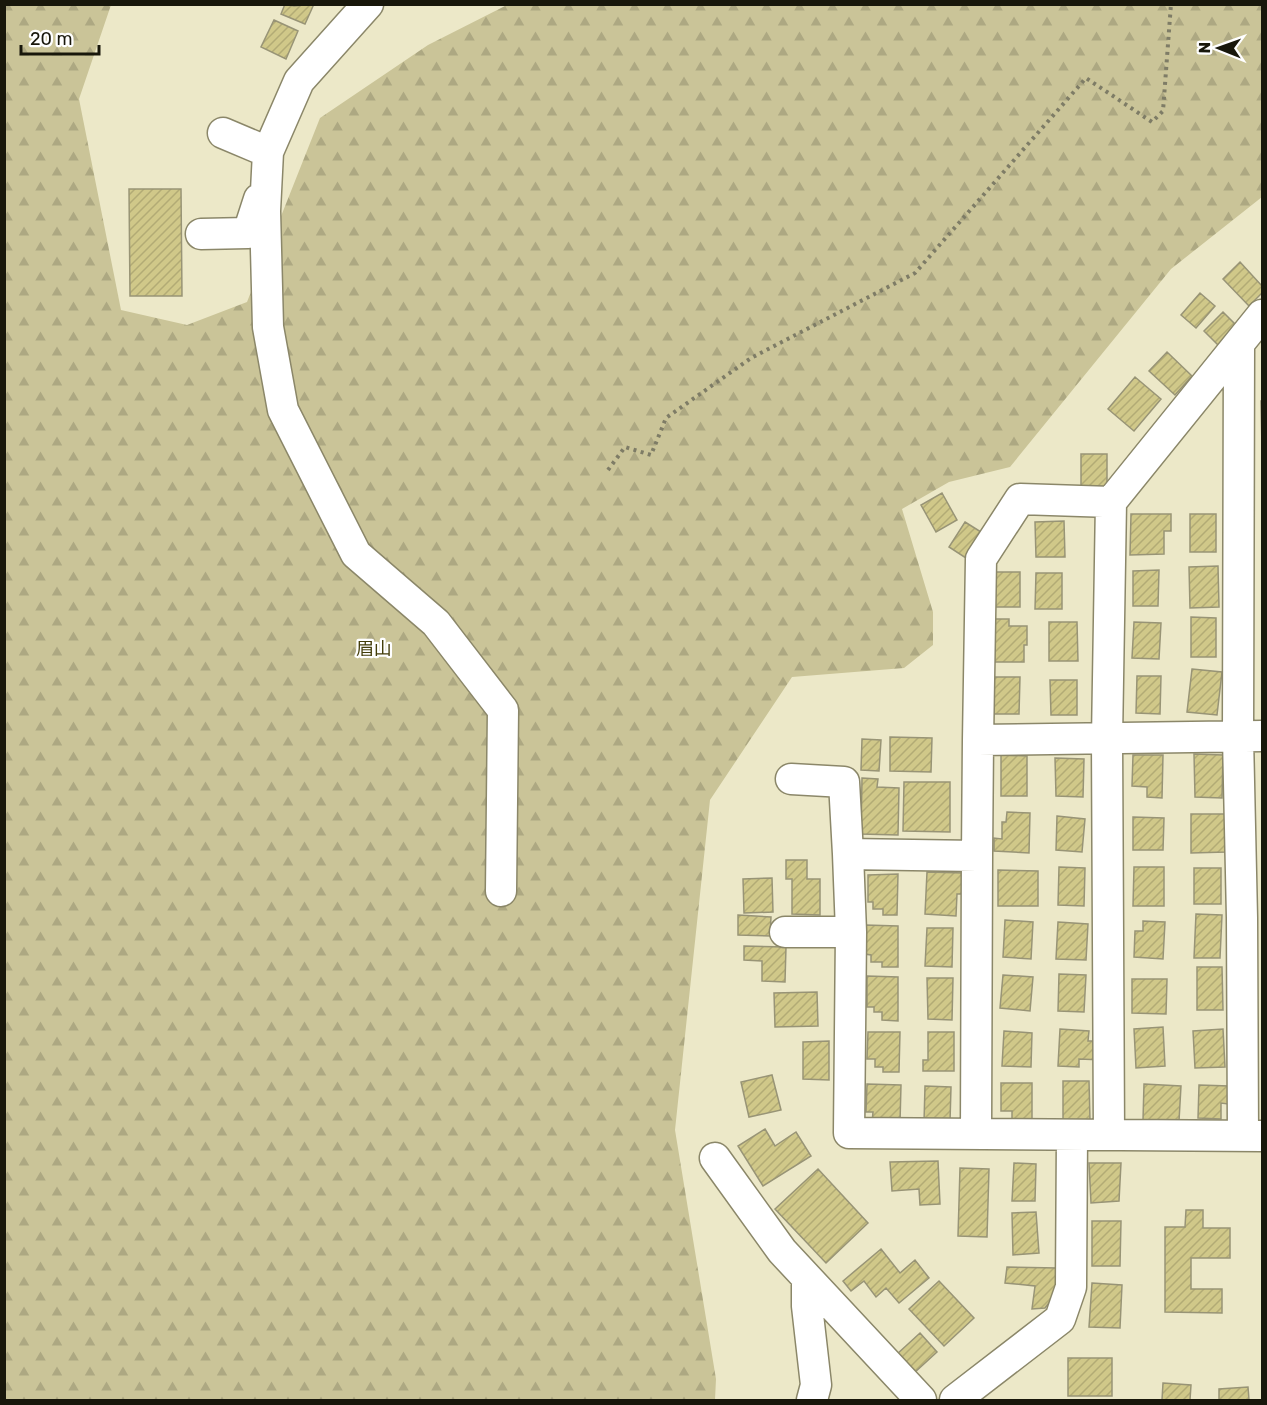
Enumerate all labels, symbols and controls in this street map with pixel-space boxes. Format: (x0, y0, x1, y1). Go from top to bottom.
scale bar (21, 18, 99, 56)
north arrow (1189, 18, 1249, 78)
text: 20 m (30, 28, 72, 50)
text: N (1195, 42, 1214, 54)
park label: 眉山 (356, 638, 392, 660)

